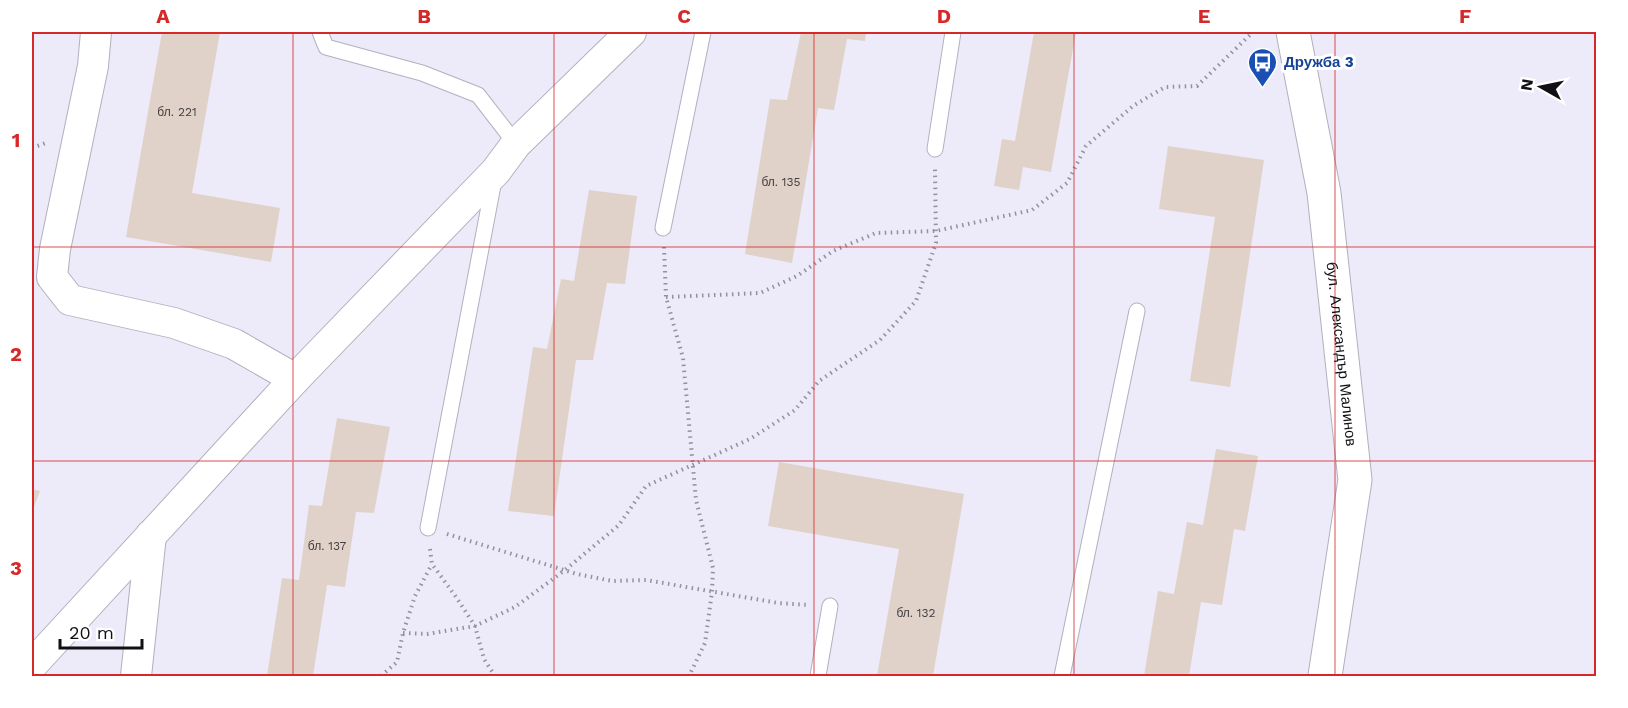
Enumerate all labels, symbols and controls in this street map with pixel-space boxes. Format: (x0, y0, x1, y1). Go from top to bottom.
text: A (156, 4, 170, 28)
text: B (417, 4, 431, 28)
text: C (677, 4, 691, 28)
text: D (937, 4, 951, 28)
text: E (1198, 4, 1210, 28)
text: F (1459, 4, 1471, 28)
bus stop icon: Дружба 3 (1247, 46, 1279, 88)
place label: Дружба 3 (1284, 53, 1354, 71)
north arrow (1511, 57, 1571, 117)
text: N (1516, 77, 1537, 92)
house number: бл. 221 (157, 105, 197, 119)
text: 1 (12, 128, 20, 152)
house number: бл. 135 (761, 175, 801, 189)
street label: бул. Александър Малинов (1322, 261, 1360, 447)
text: 2 (10, 342, 22, 366)
house number: бл. 137 (308, 539, 346, 553)
text: 3 (10, 556, 22, 580)
house number: бл. 132 (896, 606, 936, 620)
scale bar (60, 612, 142, 650)
text: 20 m (69, 622, 114, 643)

